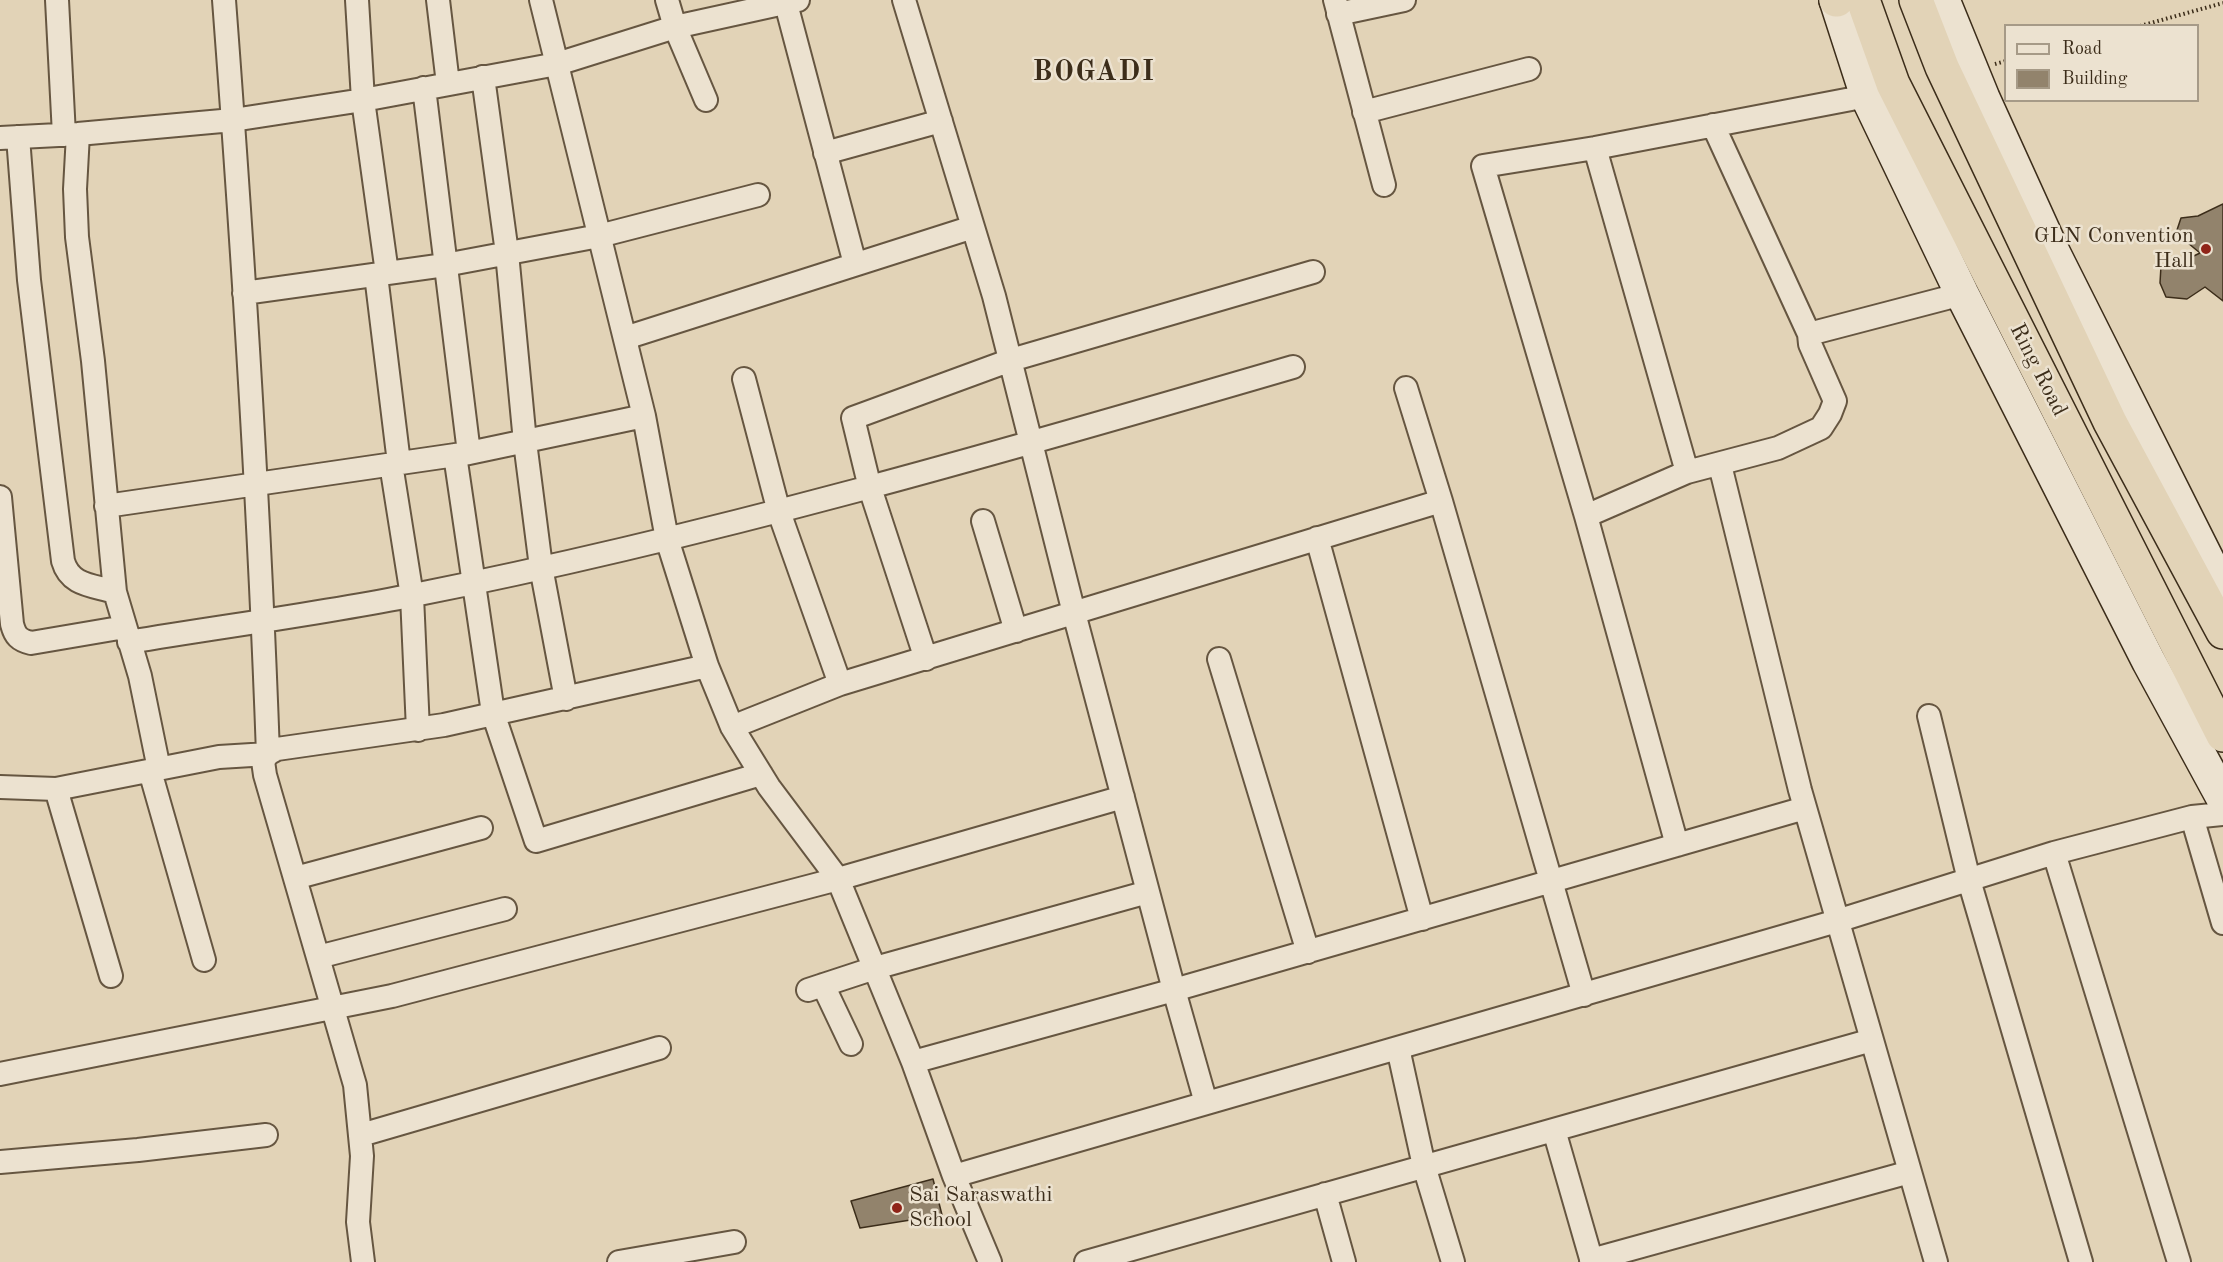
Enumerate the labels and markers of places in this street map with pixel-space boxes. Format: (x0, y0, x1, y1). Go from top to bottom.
place label: GLN Convention Hall (2034, 223, 2194, 274)
marker: GLN Convention Hall (2199, 242, 2213, 256)
place label: Sai Saraswathi School (909, 1182, 1052, 1234)
marker: Sai Saraswathi School (890, 1201, 904, 1215)

